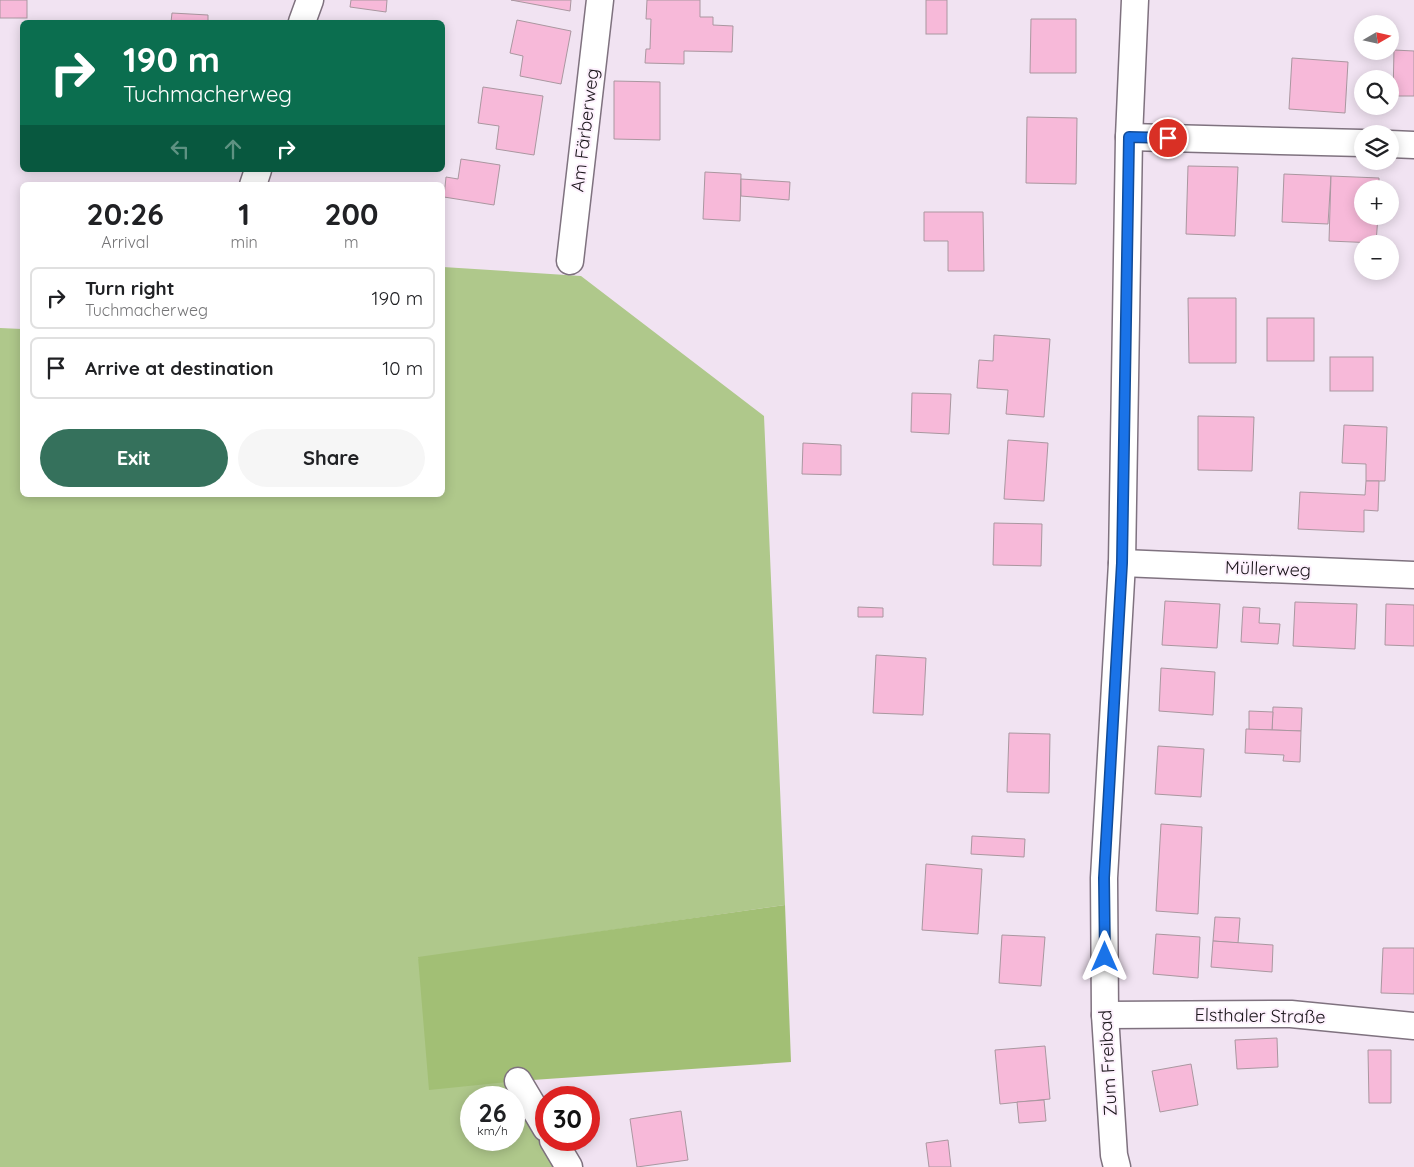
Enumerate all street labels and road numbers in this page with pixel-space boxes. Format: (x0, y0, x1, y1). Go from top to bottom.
street label: Am Färberweg (566, 67, 603, 193)
street label: Müllerweg (1225, 556, 1311, 581)
street label: Elsthaler Straße (1194, 1003, 1326, 1028)
street label: Zum Freibad (1093, 1009, 1122, 1117)

